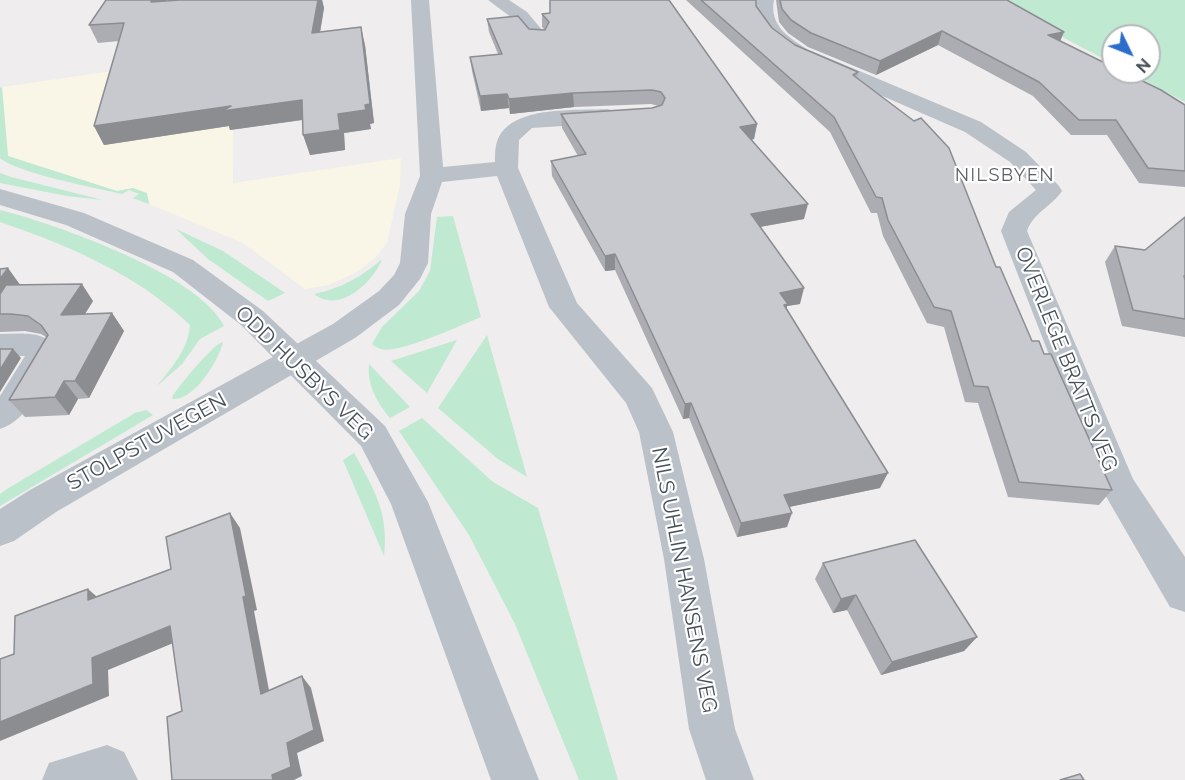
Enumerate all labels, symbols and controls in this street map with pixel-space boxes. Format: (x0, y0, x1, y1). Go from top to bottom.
north arrow (1101, 24, 1161, 84)
text: N (1132, 54, 1154, 76)
district label: NILSBYEN (955, 165, 1055, 187)
street label: OVERLEGE BRATTS VEG (1009, 243, 1123, 475)
street label: ODD HUSBYS VEG (230, 301, 378, 445)
street label: STOLPSTUVEGEN (63, 388, 231, 496)
street label: NILS UHLIN HANSENS VEG (646, 445, 722, 715)

